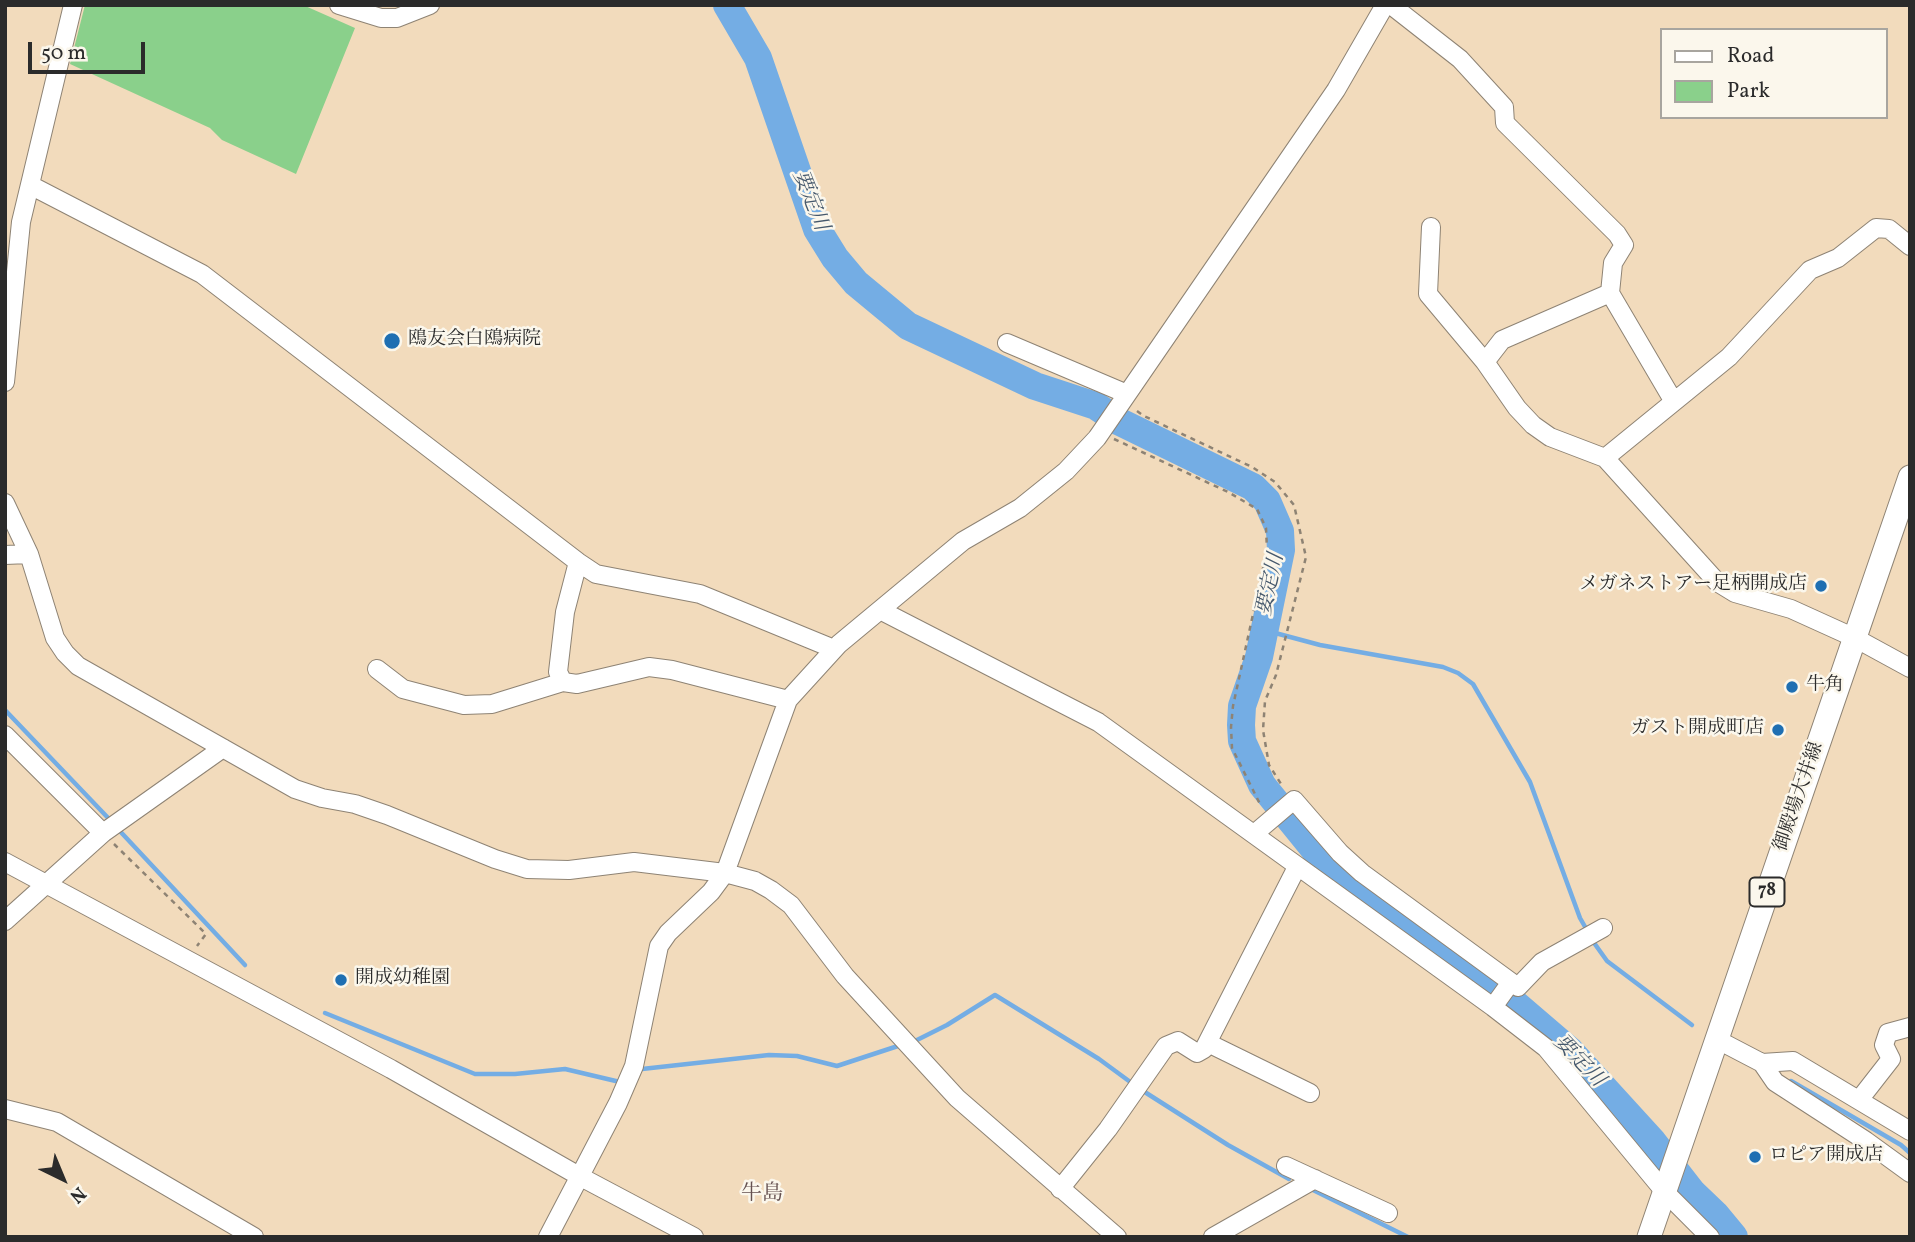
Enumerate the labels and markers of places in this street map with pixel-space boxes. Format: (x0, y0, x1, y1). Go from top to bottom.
place label: 鴎友会白鴎病院 (408, 330, 541, 352)
marker: 鴎友会白鴎病院 (382, 331, 402, 351)
place label: メガネストアー足柄開成店 (1580, 575, 1807, 597)
marker: メガネストアー足柄開成店 (1813, 578, 1829, 594)
place label: 牛角 (1806, 676, 1844, 698)
marker: 牛角 (1784, 679, 1800, 695)
place label: ガスト開成町店 (1631, 719, 1764, 741)
marker: ガスト開成町店 (1770, 722, 1786, 738)
place label: 開成幼稚園 (355, 969, 450, 991)
marker: 開成幼稚園 (333, 972, 349, 988)
place label: ロピア開成店 (1769, 1146, 1883, 1168)
marker: ロピア開成店 (1747, 1149, 1763, 1165)

